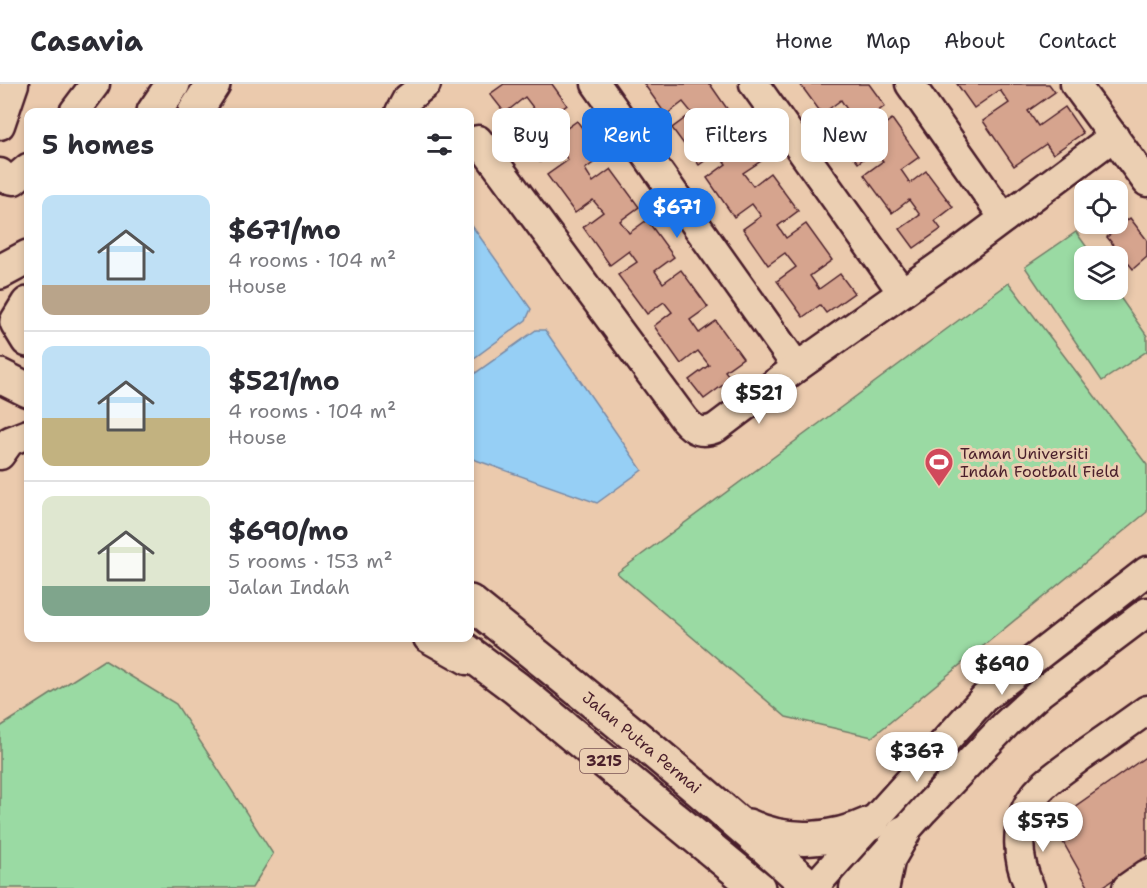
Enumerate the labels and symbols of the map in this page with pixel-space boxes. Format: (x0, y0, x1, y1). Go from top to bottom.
pin: $671 (641, 188, 713, 239)
pin: $521 (723, 374, 795, 425)
place label: Taman Universiti Indah Football Field (960, 443, 1119, 482)
sports icon: Taman Universiti Indah Football Field (923, 446, 955, 488)
pin: $690 (966, 645, 1038, 696)
street label: Jalan Putra Permai (578, 687, 706, 798)
pin: $367 (881, 732, 953, 783)
road number: 3215 (580, 749, 628, 773)
pin: $575 (1007, 802, 1079, 853)

